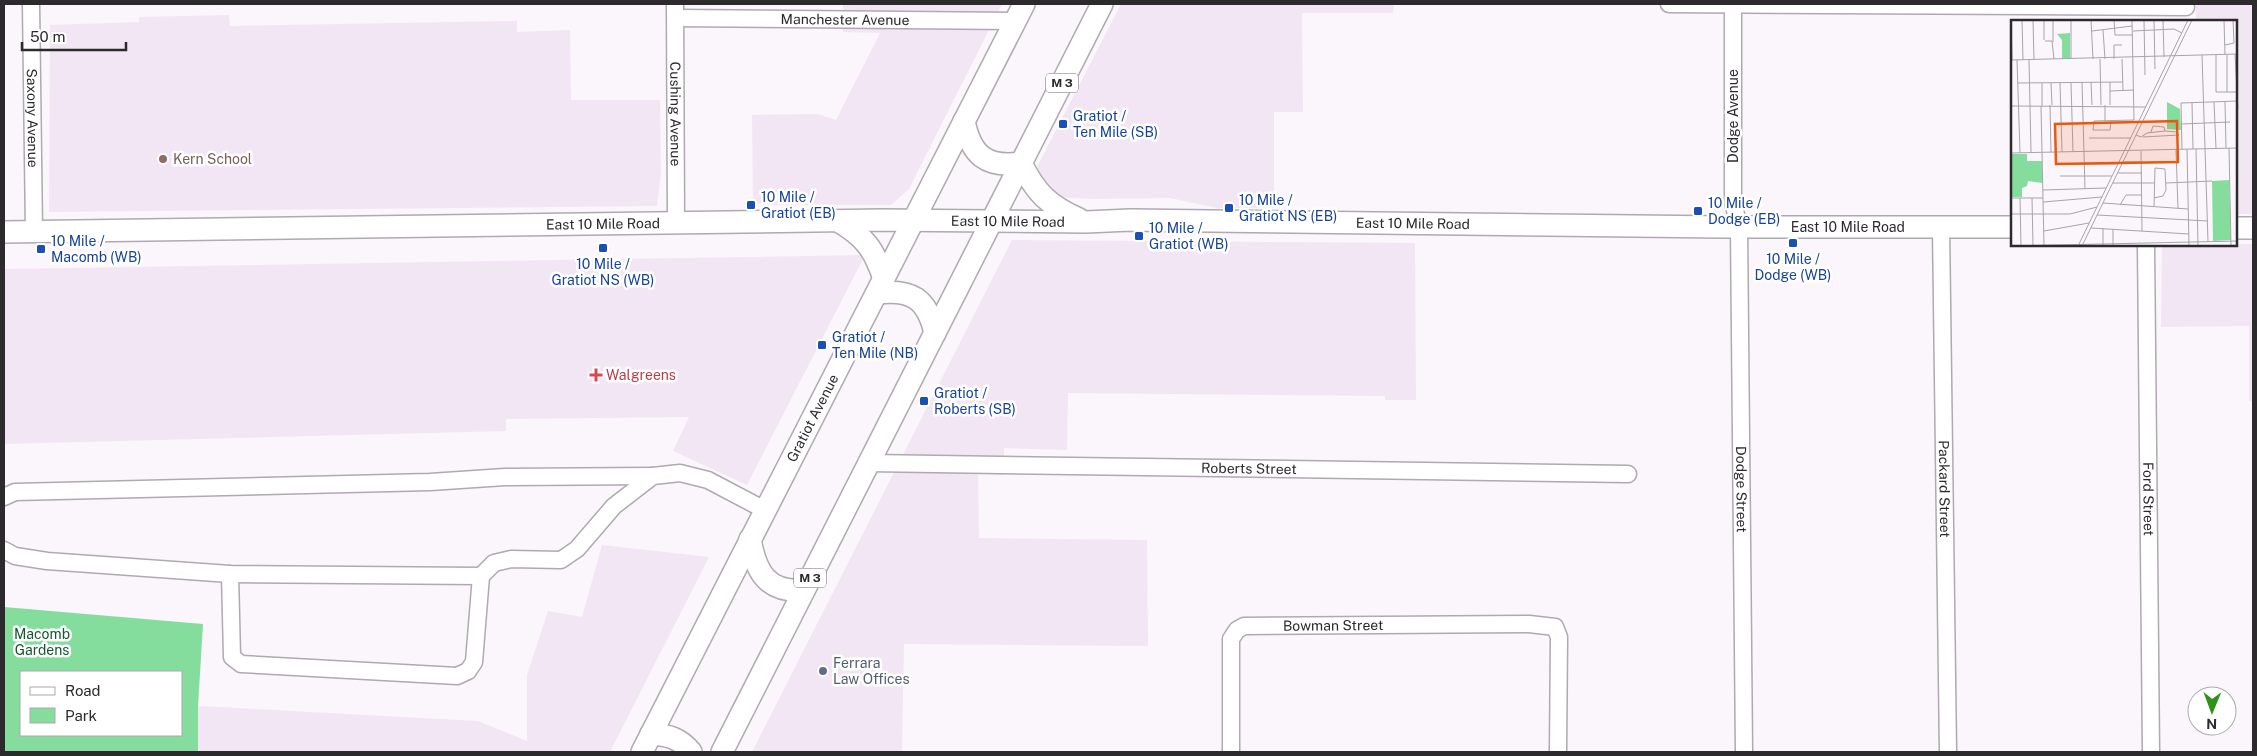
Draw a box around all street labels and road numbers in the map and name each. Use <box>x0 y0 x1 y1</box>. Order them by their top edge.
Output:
street label: Manchester Avenue <box>781 11 910 28</box>
street label: Cushing Avenue <box>667 62 684 167</box>
street label: Saxony Avenue <box>24 68 41 168</box>
street label: Dodge Avenue <box>1725 69 1741 163</box>
road number: M 3 <box>1046 74 1078 92</box>
street label: East 10 Mile Road <box>951 213 1065 230</box>
street label: East 10 Mile Road <box>546 215 660 233</box>
street label: East 10 Mile Road <box>1356 215 1470 232</box>
street label: East 10 Mile Road <box>1791 219 1905 235</box>
street label: Gratiot Avenue <box>783 371 842 465</box>
street label: Packard Street <box>1936 440 1953 538</box>
street label: Dodge Street <box>1733 446 1750 533</box>
street label: Roberts Street <box>1201 460 1297 477</box>
street label: Ford Street <box>2140 462 2157 536</box>
road number: M 3 <box>794 568 826 588</box>
street label: Bowman Street <box>1283 617 1383 634</box>

